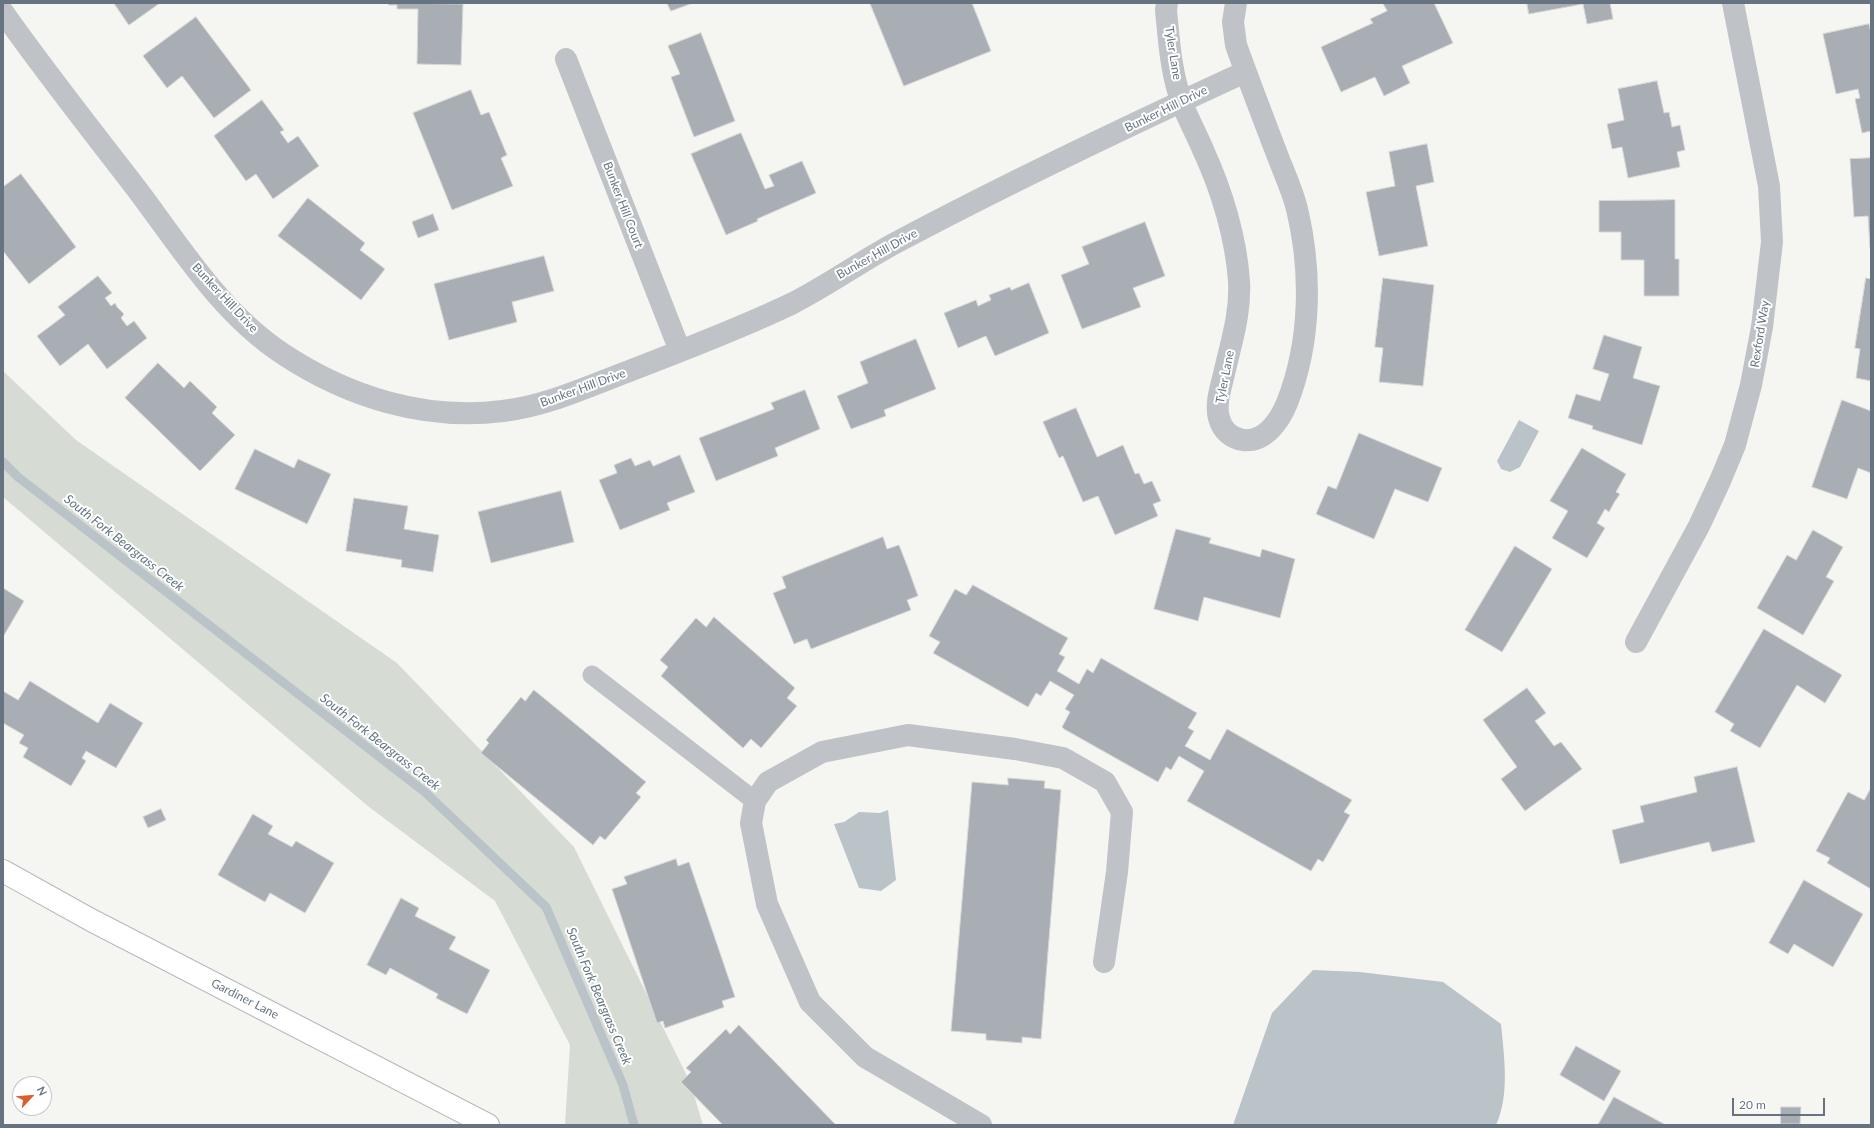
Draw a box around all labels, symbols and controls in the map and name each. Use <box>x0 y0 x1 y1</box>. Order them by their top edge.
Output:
street label: Tyler Lane <box>1162 25 1184 81</box>
street label: Bunker Hill Drive <box>1122 83 1210 135</box>
street label: Bunker Hill Court <box>600 160 646 250</box>
street label: Bunker Hill Drive <box>834 226 920 282</box>
street label: Bunker Hill Drive <box>189 260 261 336</box>
street label: Rexford Way <box>1748 299 1772 369</box>
street label: Tyler Lane <box>1213 349 1237 405</box>
street label: Bunker Hill Drive <box>538 366 628 410</box>
water label: South Fork Beargrass Creek <box>61 491 187 595</box>
water label: South Fork Beargrass Creek <box>317 690 443 794</box>
water label: South Fork Beargrass Creek <box>563 925 635 1067</box>
street label: Gardiner Lane <box>209 976 281 1022</box>
north arrow <box>12 1076 52 1116</box>
text: N <box>35 1084 50 1098</box>
scale bar <box>1734 1090 1827 1116</box>
text: 20 m <box>1739 1097 1766 1112</box>

